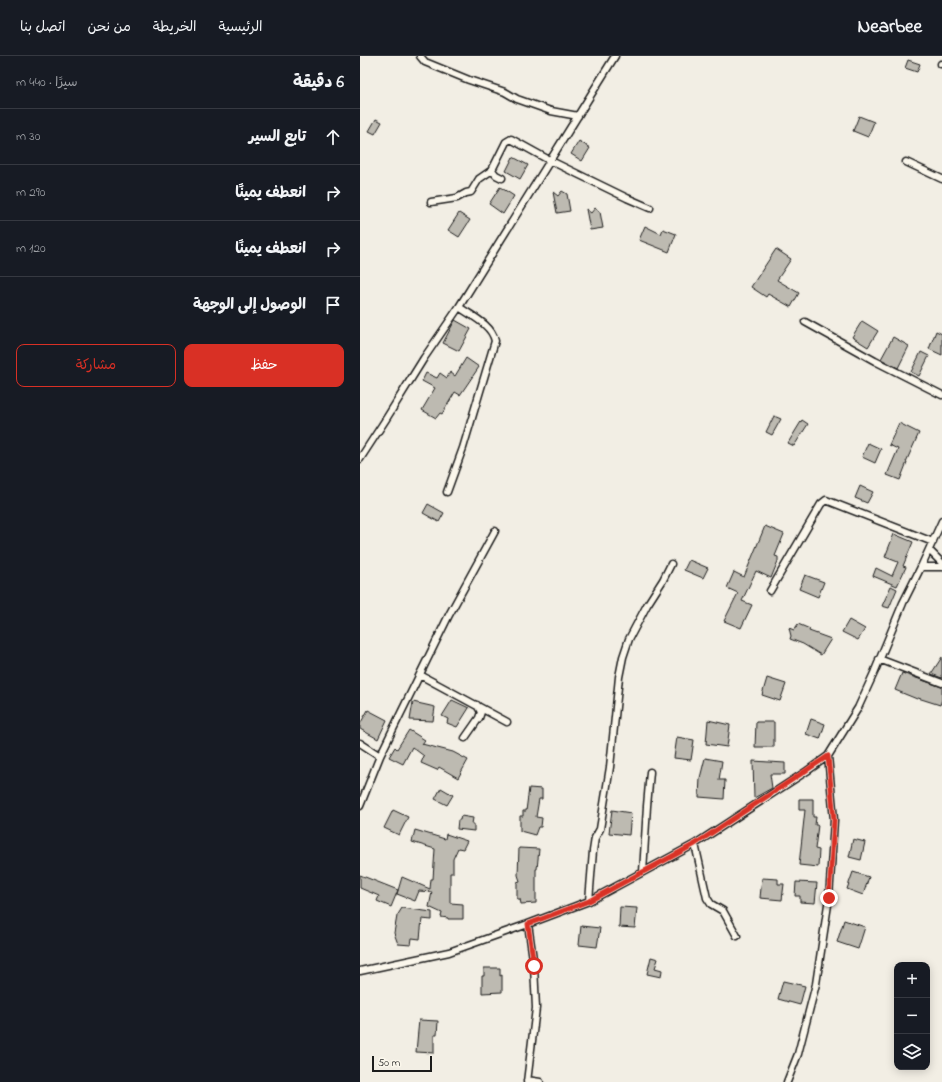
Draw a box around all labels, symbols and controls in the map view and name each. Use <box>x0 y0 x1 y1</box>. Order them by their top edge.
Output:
text: Nearbee <box>857 14 922 41</box>
text: اتصل بنا <box>20 17 65 38</box>
text: من نحن <box>87 17 131 38</box>
text: الخريطة <box>153 17 197 38</box>
text: الرئيسية <box>219 17 263 38</box>
text: 6 دقيقة <box>293 70 344 95</box>
text: سيرًا · 440 m <box>16 73 78 92</box>
text: تابع السير <box>249 126 306 148</box>
icon: ahead <box>322 126 344 148</box>
text: 30 m <box>16 127 40 146</box>
text: انعطف يمينًا <box>235 182 306 204</box>
icon: right <box>322 182 344 204</box>
text: 290 m <box>16 183 45 202</box>
text: انعطف يمينًا <box>235 238 306 260</box>
icon: right <box>322 238 344 260</box>
text: 120 m <box>16 239 46 258</box>
text: الوصول إلى الوجهة <box>193 294 306 316</box>
icon: arrive <box>322 294 344 316</box>
button: مشاركة <box>16 344 176 387</box>
button: حفظ <box>184 344 344 387</box>
route end <box>820 889 838 907</box>
route start <box>525 957 543 975</box>
map controls <box>894 962 930 1070</box>
button: + <box>894 962 930 998</box>
button: − <box>894 998 930 1034</box>
button: layers <box>894 1034 930 1070</box>
scale bar <box>372 1054 432 1073</box>
text: 50 m <box>378 1055 400 1071</box>

